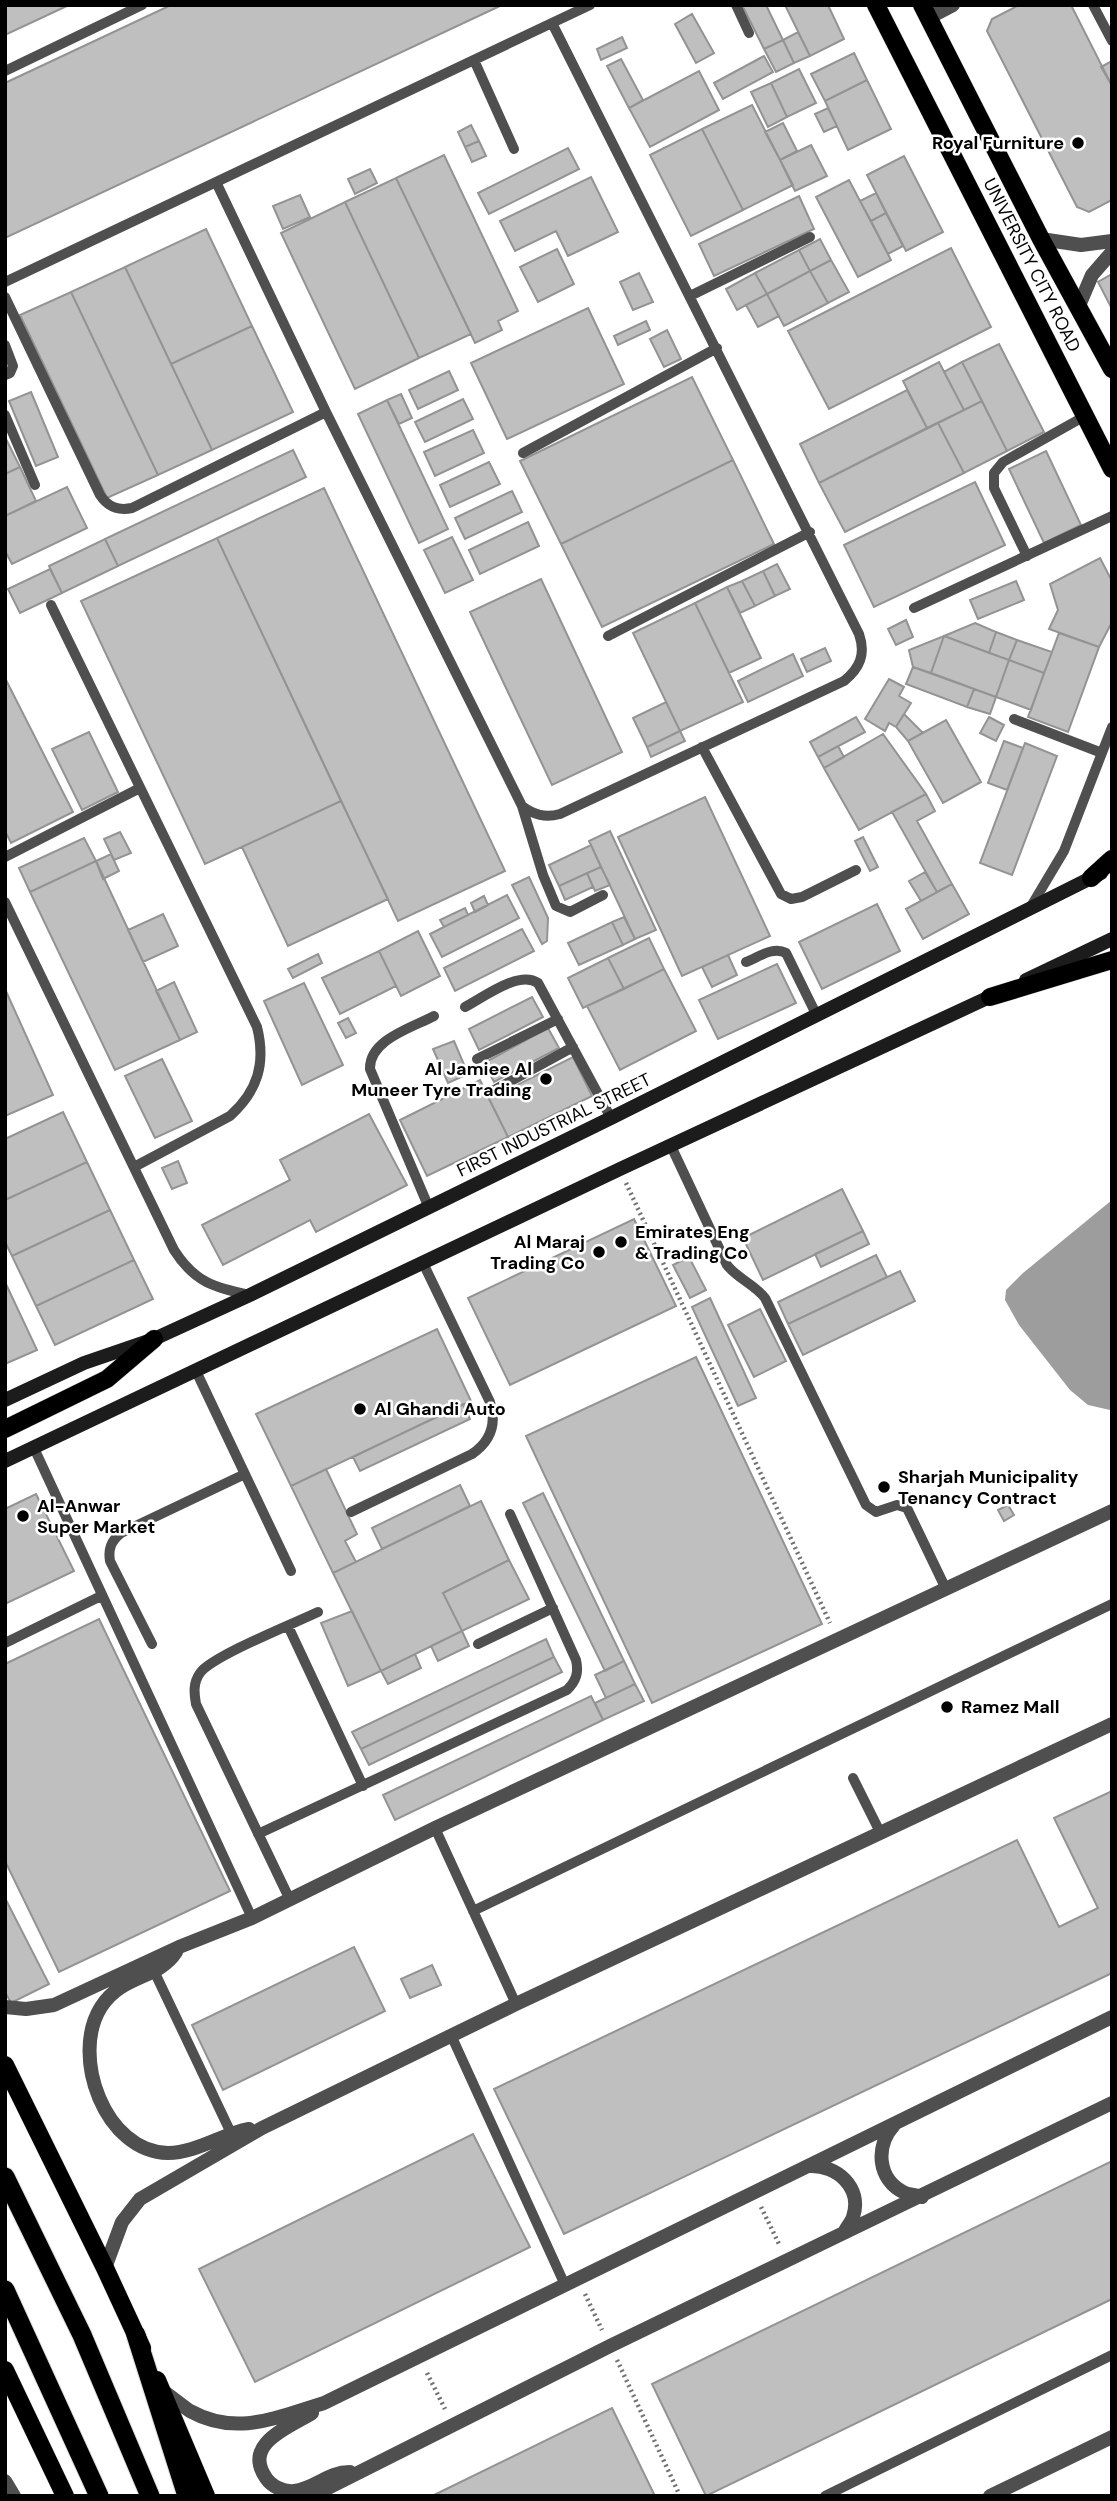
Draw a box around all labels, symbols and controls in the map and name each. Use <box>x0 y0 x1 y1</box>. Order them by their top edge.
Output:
place label: Royal Furniture <box>932 131 1064 155</box>
marker: Royal Furniture <box>1070 135 1086 151</box>
street label: UNIVERSITY CITY ROAD <box>978 174 1086 356</box>
place label: Al Jamiee Al Muneer Tyre Trading <box>351 1057 532 1102</box>
street label: FIRST INDUSTRIAL STREET <box>453 1068 655 1182</box>
marker: Al Jamiee Al Muneer Tyre Trading <box>538 1071 554 1087</box>
place label: Emirates Eng & Trading Co <box>635 1220 750 1265</box>
place label: Al Maraj Trading Co <box>490 1230 585 1275</box>
marker: Emirates Eng & Trading Co <box>613 1234 629 1250</box>
marker: Al Maraj Trading Co <box>591 1244 607 1260</box>
place label: Al Ghandi Auto <box>374 1397 506 1421</box>
marker: Al Ghandi Auto <box>352 1401 368 1417</box>
place label: Sharjah Municipality Tenancy Contract <box>898 1465 1079 1510</box>
marker: Sharjah Municipality Tenancy Contract <box>876 1479 892 1495</box>
place label: Al-Anwar Super Market <box>37 1494 155 1539</box>
marker: Al-Anwar Super Market <box>15 1508 31 1524</box>
place label: Ramez Mall <box>961 1695 1059 1719</box>
marker: Ramez Mall <box>939 1699 955 1715</box>

